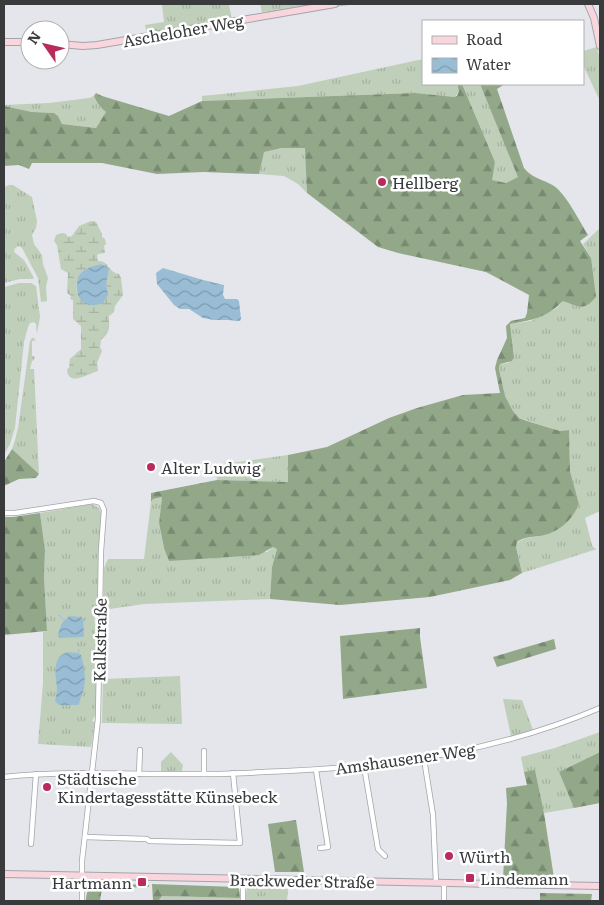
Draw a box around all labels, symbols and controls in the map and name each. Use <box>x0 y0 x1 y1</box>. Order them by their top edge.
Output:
street label: Ascheloher Weg <box>121 8 245 52</box>
north arrow <box>20 20 70 70</box>
legend <box>422 20 584 85</box>
text: N <box>22 27 45 48</box>
text: Road <box>466 27 502 50</box>
text: Water <box>466 52 511 75</box>
place label: Hellberg <box>392 170 458 194</box>
marker: Hellberg <box>376 176 388 188</box>
place label: Alter Ludwig <box>161 455 261 479</box>
marker: Alter Ludwig <box>145 461 157 473</box>
street label: Kalkstraße <box>86 598 112 682</box>
street label: Amshausener Weg <box>333 736 477 780</box>
place label: Städtische Kindertagesstätte Künsebeck <box>57 766 278 808</box>
marker: Städtische Kindertagesstätte Künsebeck <box>41 781 53 793</box>
place label: Würth <box>459 844 511 868</box>
marker: Würth <box>443 850 455 862</box>
place label: Lindemann <box>480 866 569 890</box>
street label: Brackweder Straße <box>229 867 375 893</box>
place label: Hartmann <box>51 870 132 894</box>
marker: Lindemann <box>464 872 476 884</box>
marker: Hartmann <box>136 876 148 888</box>

